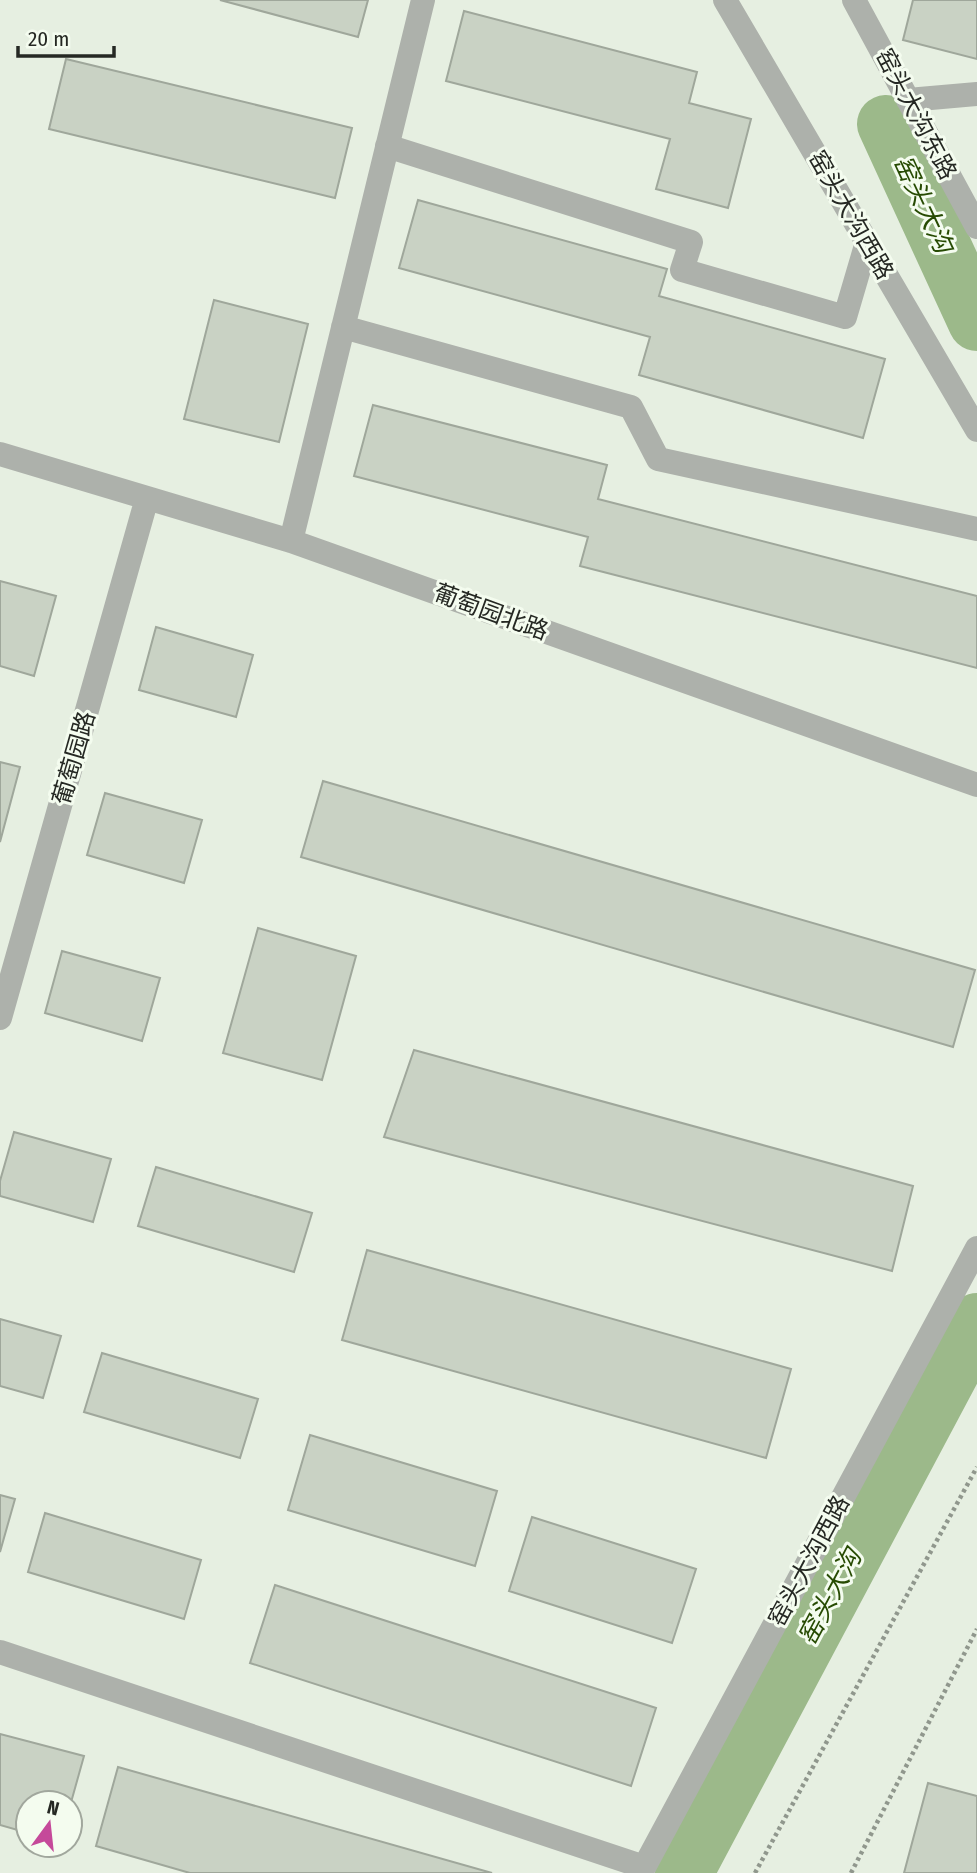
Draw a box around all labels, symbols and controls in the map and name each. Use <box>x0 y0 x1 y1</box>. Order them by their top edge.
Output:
scale bar <box>18 14 114 58</box>
text: 20 m <box>28 26 69 52</box>
street label: 窑头大沟东路 <box>870 44 962 184</box>
street label: 窑头大沟西路 <box>803 146 899 284</box>
water label: 窑头大沟 <box>887 150 960 260</box>
street label: 葡萄园北路 <box>430 578 552 646</box>
street label: 葡萄园路 <box>47 708 101 808</box>
street label: 窑头大沟西路 <box>762 1491 856 1631</box>
water label: 窑头大沟 <box>792 1544 868 1650</box>
north arrow <box>14 1789 84 1859</box>
text: N <box>45 1795 62 1821</box>

